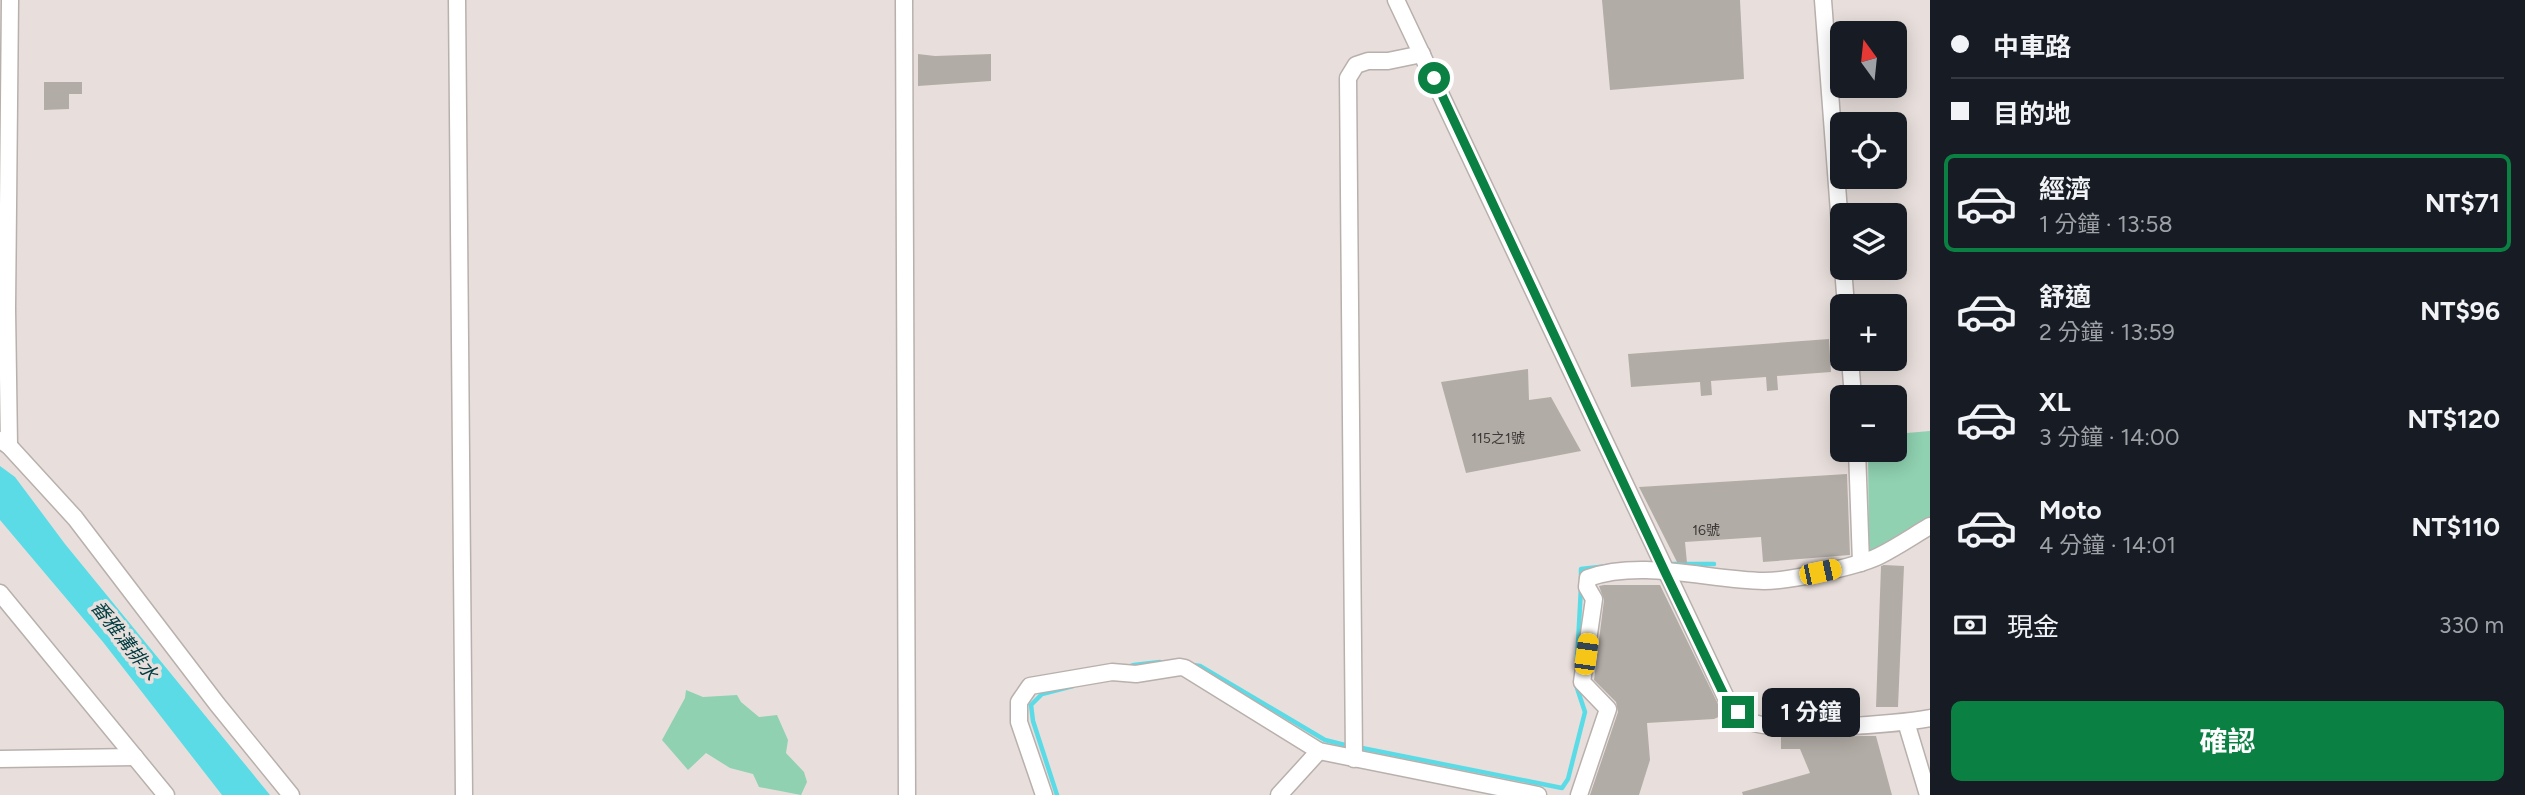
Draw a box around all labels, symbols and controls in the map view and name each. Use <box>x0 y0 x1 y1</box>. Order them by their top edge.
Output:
north arrow <box>1830 21 1908 98</box>
map controls <box>1830 21 1907 462</box>
text: 中車路 <box>1993 31 2071 63</box>
route start <box>1418 62 1450 94</box>
text: 目的地 <box>1993 98 2071 130</box>
button: locate <box>1830 112 1907 189</box>
icon: car <box>1955 172 2018 235</box>
text: 經濟 <box>2039 173 2091 205</box>
text: NT$71 <box>2425 187 2500 219</box>
button: layers <box>1830 203 1907 280</box>
text: 1 分鐘 · 13:58 <box>2039 210 2173 238</box>
icon: car <box>1955 280 2018 343</box>
text: 舒適 <box>2039 281 2091 313</box>
button: + <box>1830 294 1907 371</box>
text: NT$96 <box>2420 295 2500 327</box>
text: 2 分鐘 · 13:59 <box>2039 318 2175 346</box>
button: − <box>1830 385 1907 462</box>
text: XL <box>2039 386 2071 418</box>
icon: car <box>1955 388 2018 451</box>
text: NT$120 <box>2407 403 2500 435</box>
text: 3 分鐘 · 14:00 <box>2039 423 2179 451</box>
house number: 115之1號 <box>1471 430 1525 447</box>
text: Moto <box>2039 494 2102 526</box>
icon: car <box>1955 496 2018 559</box>
text: NT$110 <box>2412 511 2500 543</box>
house number: 16號 <box>1692 522 1720 539</box>
text: 4 分鐘 · 14:01 <box>2039 531 2176 559</box>
car <box>1798 557 1843 587</box>
water label: 番雅溝排水 <box>86 596 164 686</box>
icon: cash <box>1951 606 1989 644</box>
text: 現金 <box>2007 611 2059 643</box>
text: 330 m <box>2439 611 2504 639</box>
car <box>1573 632 1600 676</box>
callout: 1 分鐘 <box>1762 688 1860 736</box>
route end <box>1722 696 1754 728</box>
text: 1 分鐘 <box>1780 698 1842 726</box>
button: 確認 <box>1951 701 2504 781</box>

